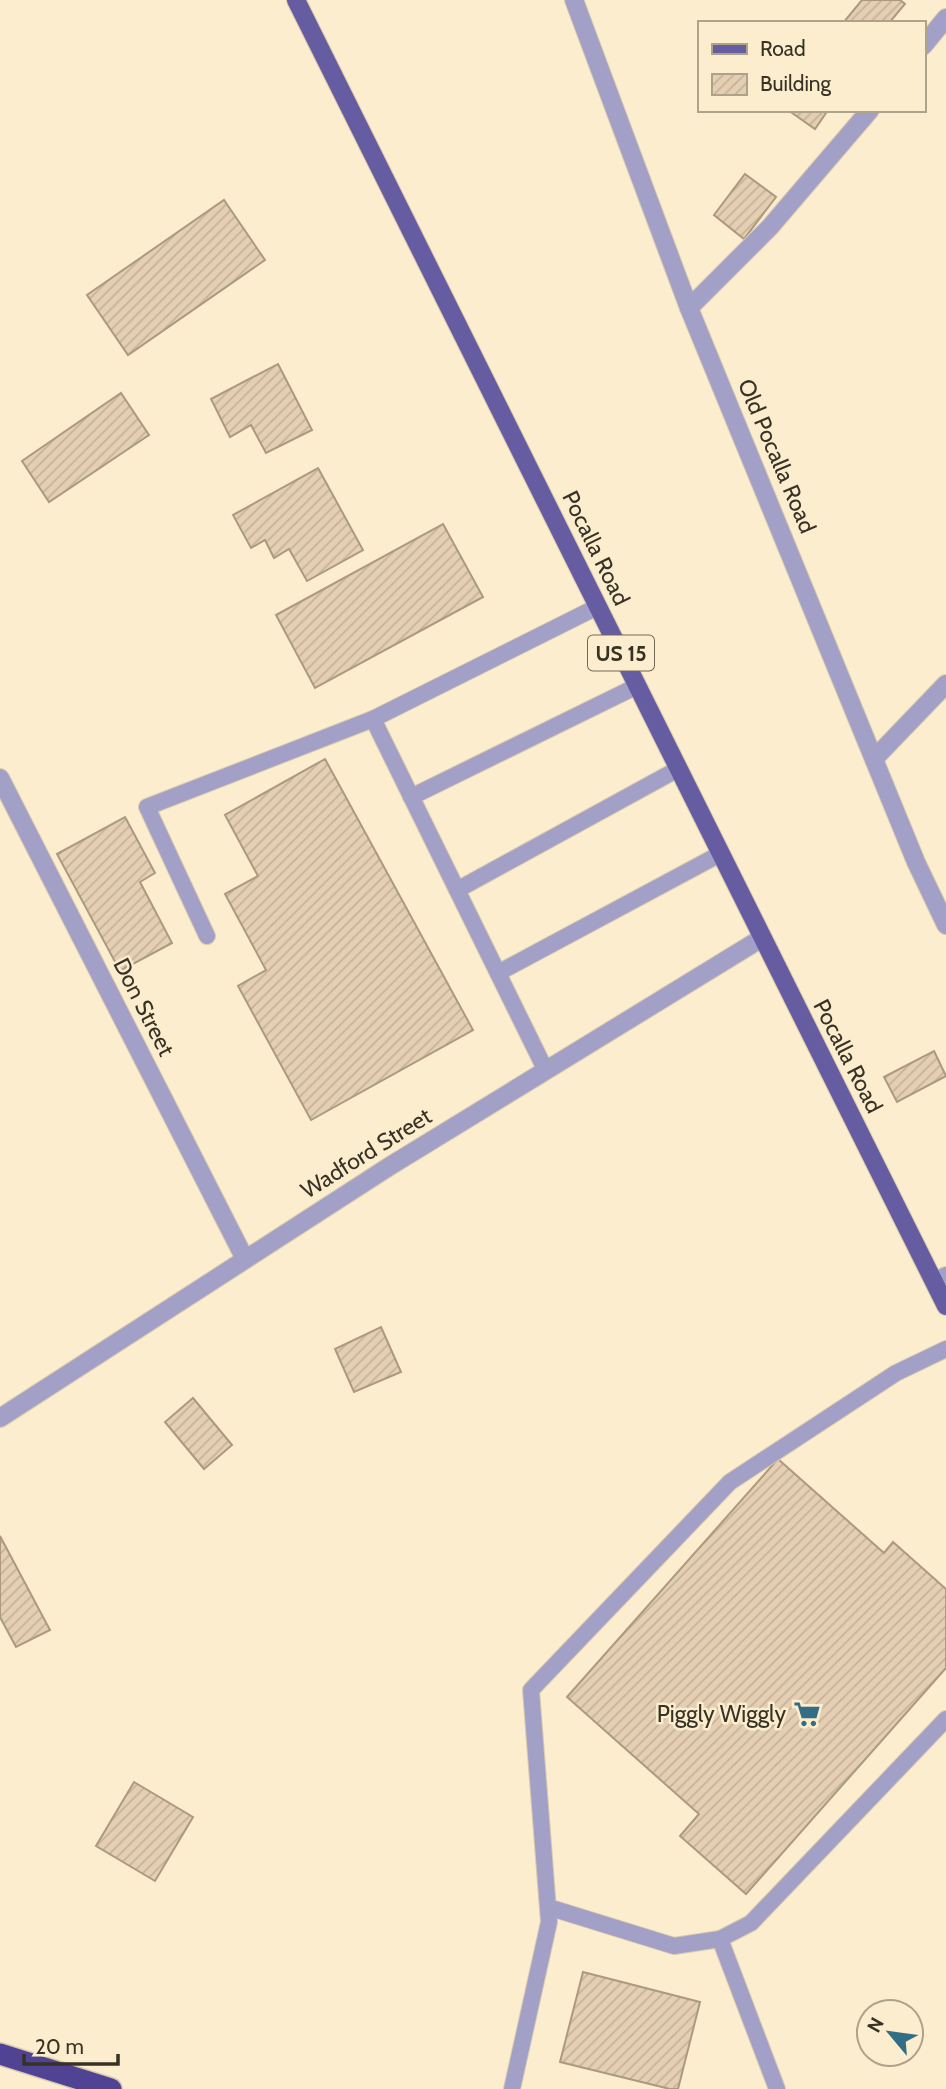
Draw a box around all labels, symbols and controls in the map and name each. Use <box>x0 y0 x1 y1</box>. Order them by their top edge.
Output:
legend <box>698 21 925 112</box>
text: Road <box>760 36 806 61</box>
text: Building <box>760 71 832 96</box>
street label: Old Pocalla Road <box>732 375 822 537</box>
street label: Pocalla Road <box>556 486 636 610</box>
road number: US 15 <box>588 636 654 670</box>
street label: Don Street <box>107 953 181 1061</box>
street label: Pocalla Road <box>807 994 889 1118</box>
street label: Wadford Street <box>296 1102 437 1204</box>
supermarket icon: Piggly Wiggly <box>792 1699 822 1729</box>
place label: Piggly Wiggly <box>657 1700 786 1728</box>
north arrow <box>855 1998 925 2068</box>
text: N <box>862 2014 889 2036</box>
scale bar <box>24 2022 119 2066</box>
text: 20 m <box>35 2034 84 2059</box>

